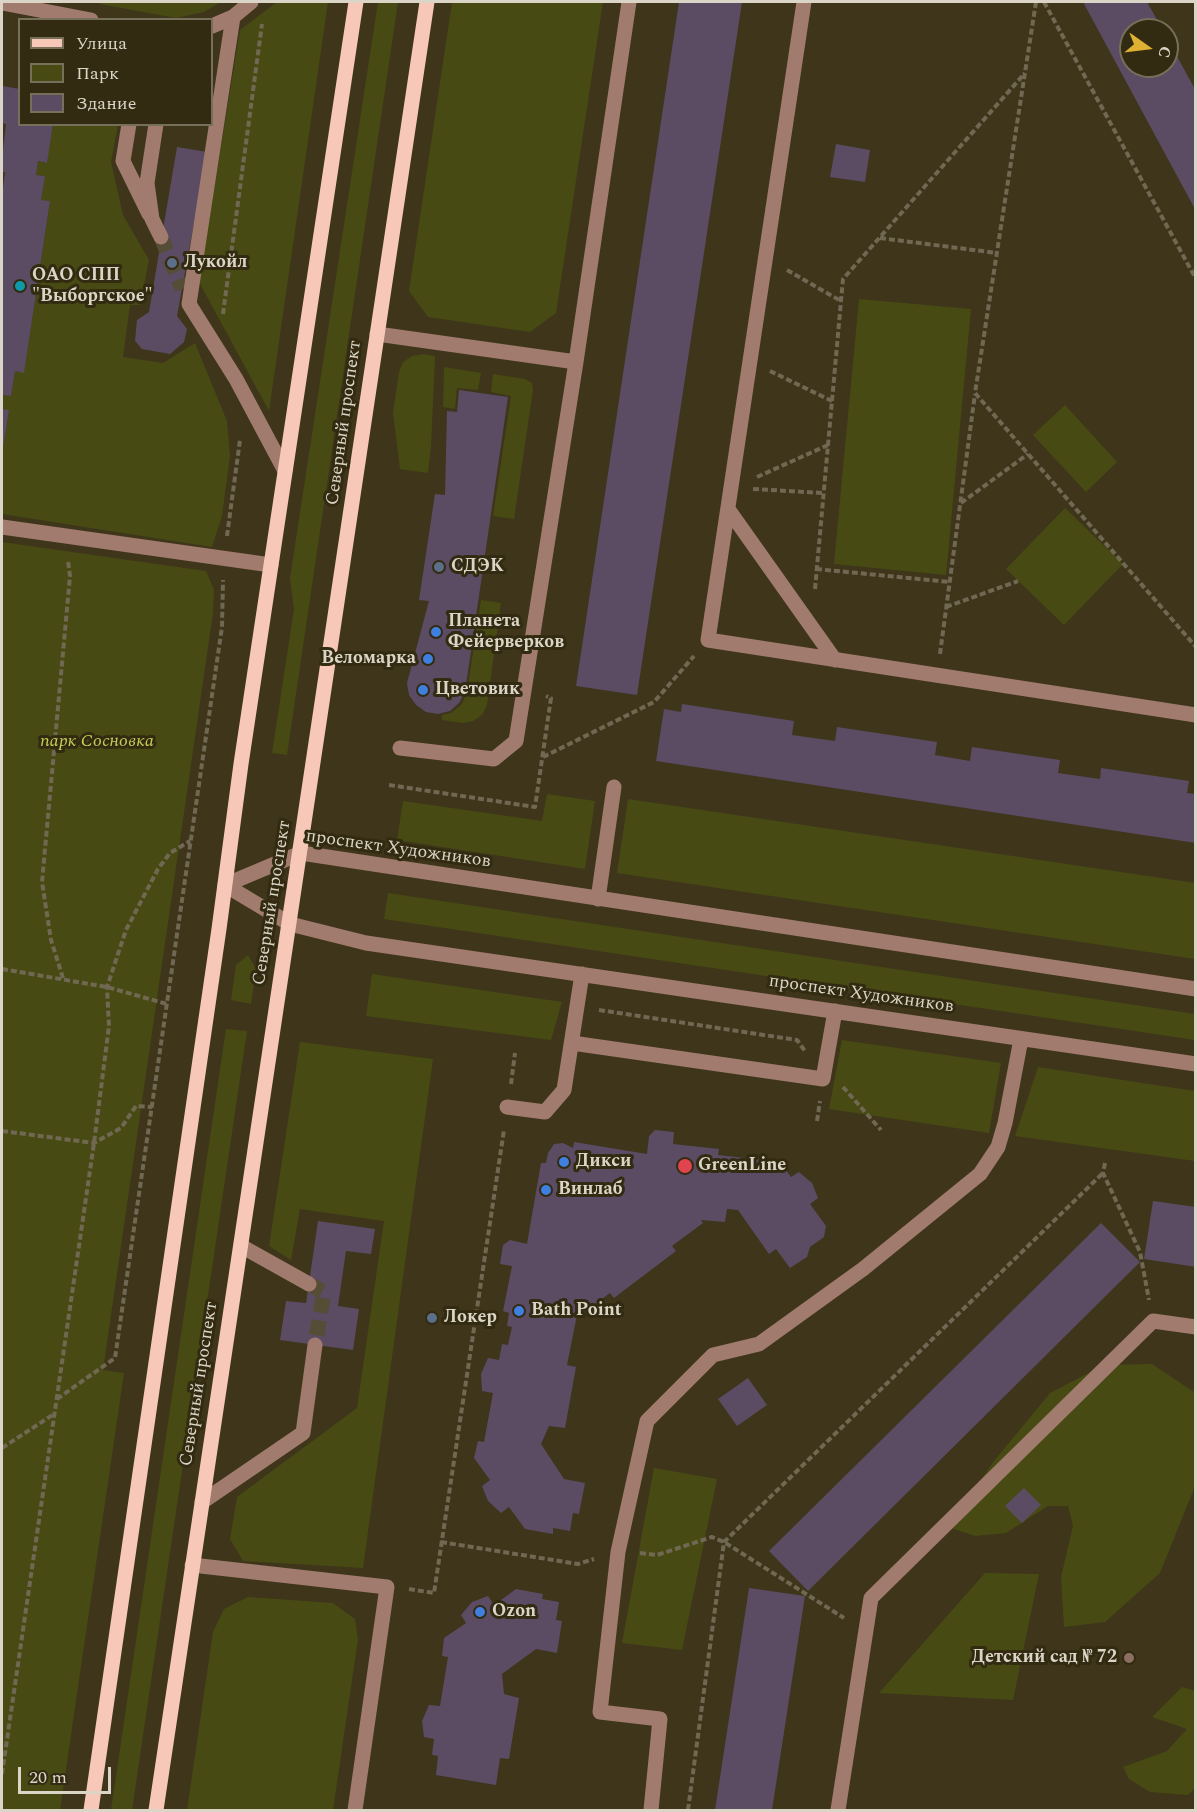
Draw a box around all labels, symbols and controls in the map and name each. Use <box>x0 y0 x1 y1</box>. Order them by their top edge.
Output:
legend <box>18 18 213 126</box>
north arrow <box>1119 18 1179 78</box>
text: Улица <box>76 30 127 57</box>
text: С <box>1152 43 1178 60</box>
text: Парк <box>76 60 119 87</box>
text: Здание <box>76 90 136 117</box>
place label: Лукойл <box>184 252 247 274</box>
marker: Лукойл <box>165 256 179 270</box>
place label: ОАО СПП "Выборгское" <box>32 265 153 308</box>
marker: ОАО СПП "Выборгское" <box>13 279 27 293</box>
street label: Северный проспект <box>323 339 367 507</box>
place label: СДЭК <box>451 556 504 578</box>
marker: СДЭК <box>432 560 446 574</box>
place label: Планета Фейерверков <box>448 611 564 654</box>
marker: Планета Фейерверков <box>429 625 443 639</box>
place label: Веломарка <box>321 648 416 670</box>
marker: Веломарка <box>421 652 435 666</box>
place label: Цветовик <box>435 679 520 701</box>
marker: Цветовик <box>416 683 430 697</box>
park label: парк Сосновка <box>40 731 154 753</box>
street label: Северный проспект <box>249 819 297 987</box>
street label: проспект Художников <box>304 826 492 874</box>
street label: проспект Художников <box>767 971 955 1019</box>
place label: Дикси <box>576 1151 631 1173</box>
marker: Дикси <box>557 1155 571 1169</box>
place label: GreenLine <box>698 1155 786 1177</box>
marker: GreenLine <box>676 1157 694 1175</box>
place label: Винлаб <box>558 1179 623 1201</box>
marker: Винлаб <box>539 1183 553 1197</box>
street label: Северный проспект <box>176 1300 224 1468</box>
place label: Bath Point <box>531 1300 622 1322</box>
marker: Bath Point <box>512 1304 526 1318</box>
place label: Локер <box>444 1307 497 1329</box>
marker: Локер <box>425 1311 439 1325</box>
place label: Ozon <box>492 1601 536 1623</box>
marker: Ozon <box>473 1605 487 1619</box>
place label: Детский сад № 72 <box>972 1647 1117 1669</box>
marker: Детский сад № 72 <box>1122 1651 1136 1665</box>
scale bar <box>21 1755 114 1793</box>
text: 20 m <box>29 1764 67 1791</box>

